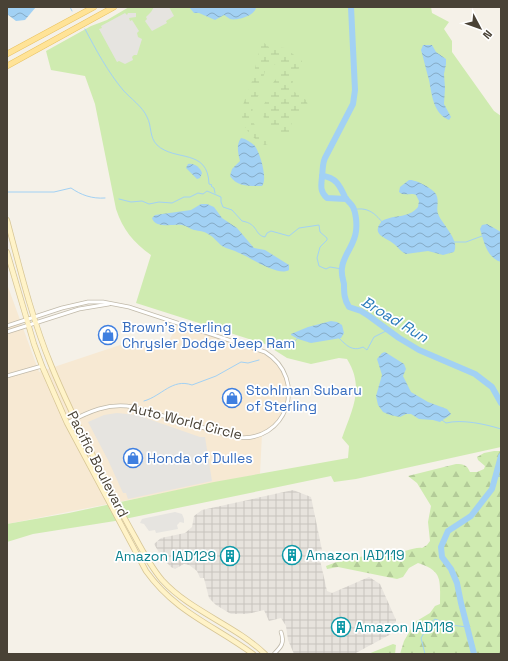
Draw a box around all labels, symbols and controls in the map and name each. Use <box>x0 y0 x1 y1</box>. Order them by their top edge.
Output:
north arrow <box>460 8 500 48</box>
text: N <box>480 27 495 42</box>
water label: Broad Run <box>358 292 432 347</box>
place label: Brown's Sterling Chrysler Dodge Jeep Ram <box>122 318 295 352</box>
shop icon: Brown's Sterling Chrysler Dodge Jeep Ram <box>97 324 119 346</box>
place label: Stohlman Subaru of Sterling <box>246 381 362 415</box>
shop icon: Stohlman Subaru of Sterling <box>221 387 243 409</box>
street label: Auto World Circle <box>128 398 244 444</box>
street label: Pacific Boulevard <box>64 408 132 520</box>
shop icon: Honda of Dulles <box>122 447 144 469</box>
place label: Honda of Dulles <box>147 449 253 467</box>
building icon: Amazon IAD119 <box>281 544 303 566</box>
building icon: Amazon IAD129 <box>219 545 241 567</box>
place label: Amazon IAD119 <box>306 546 405 564</box>
place label: Amazon IAD129 <box>115 547 216 565</box>
building icon: Amazon IAD118 <box>330 616 352 638</box>
place label: Amazon IAD118 <box>355 618 454 636</box>

